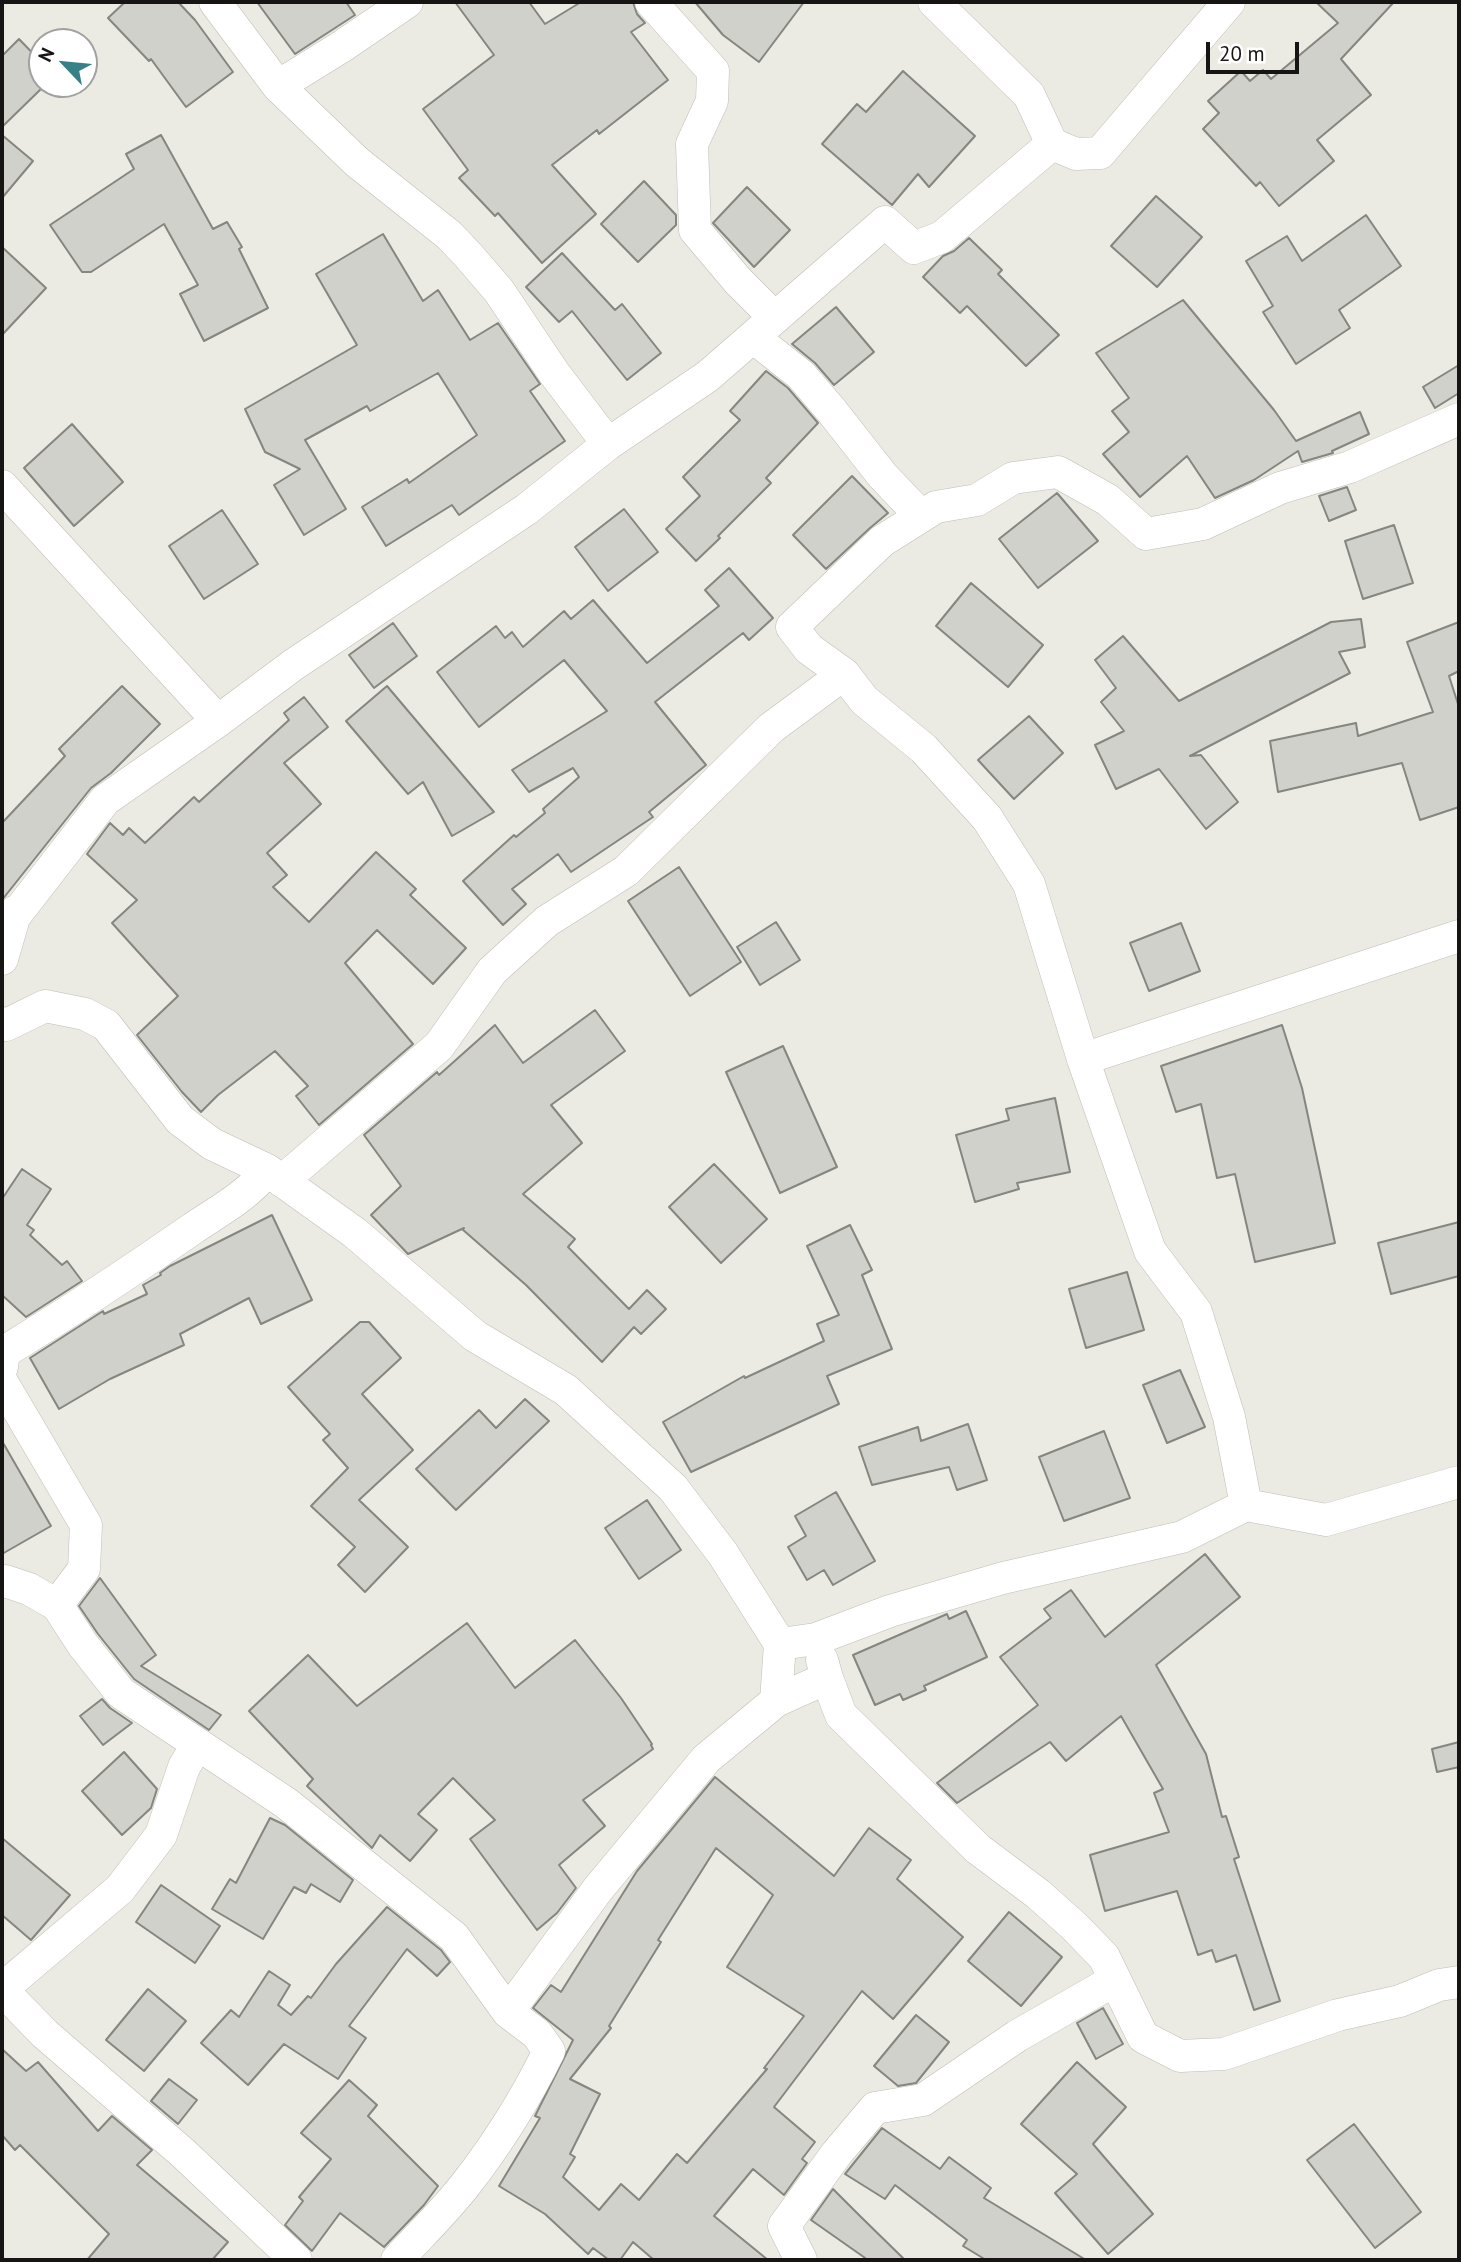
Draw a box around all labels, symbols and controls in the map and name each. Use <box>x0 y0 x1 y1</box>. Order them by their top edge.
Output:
north arrow <box>28 28 98 98</box>
scale bar <box>1209 28 1302 72</box>
text: 20 m <box>1219 40 1265 67</box>
text: N <box>32 44 59 66</box>

